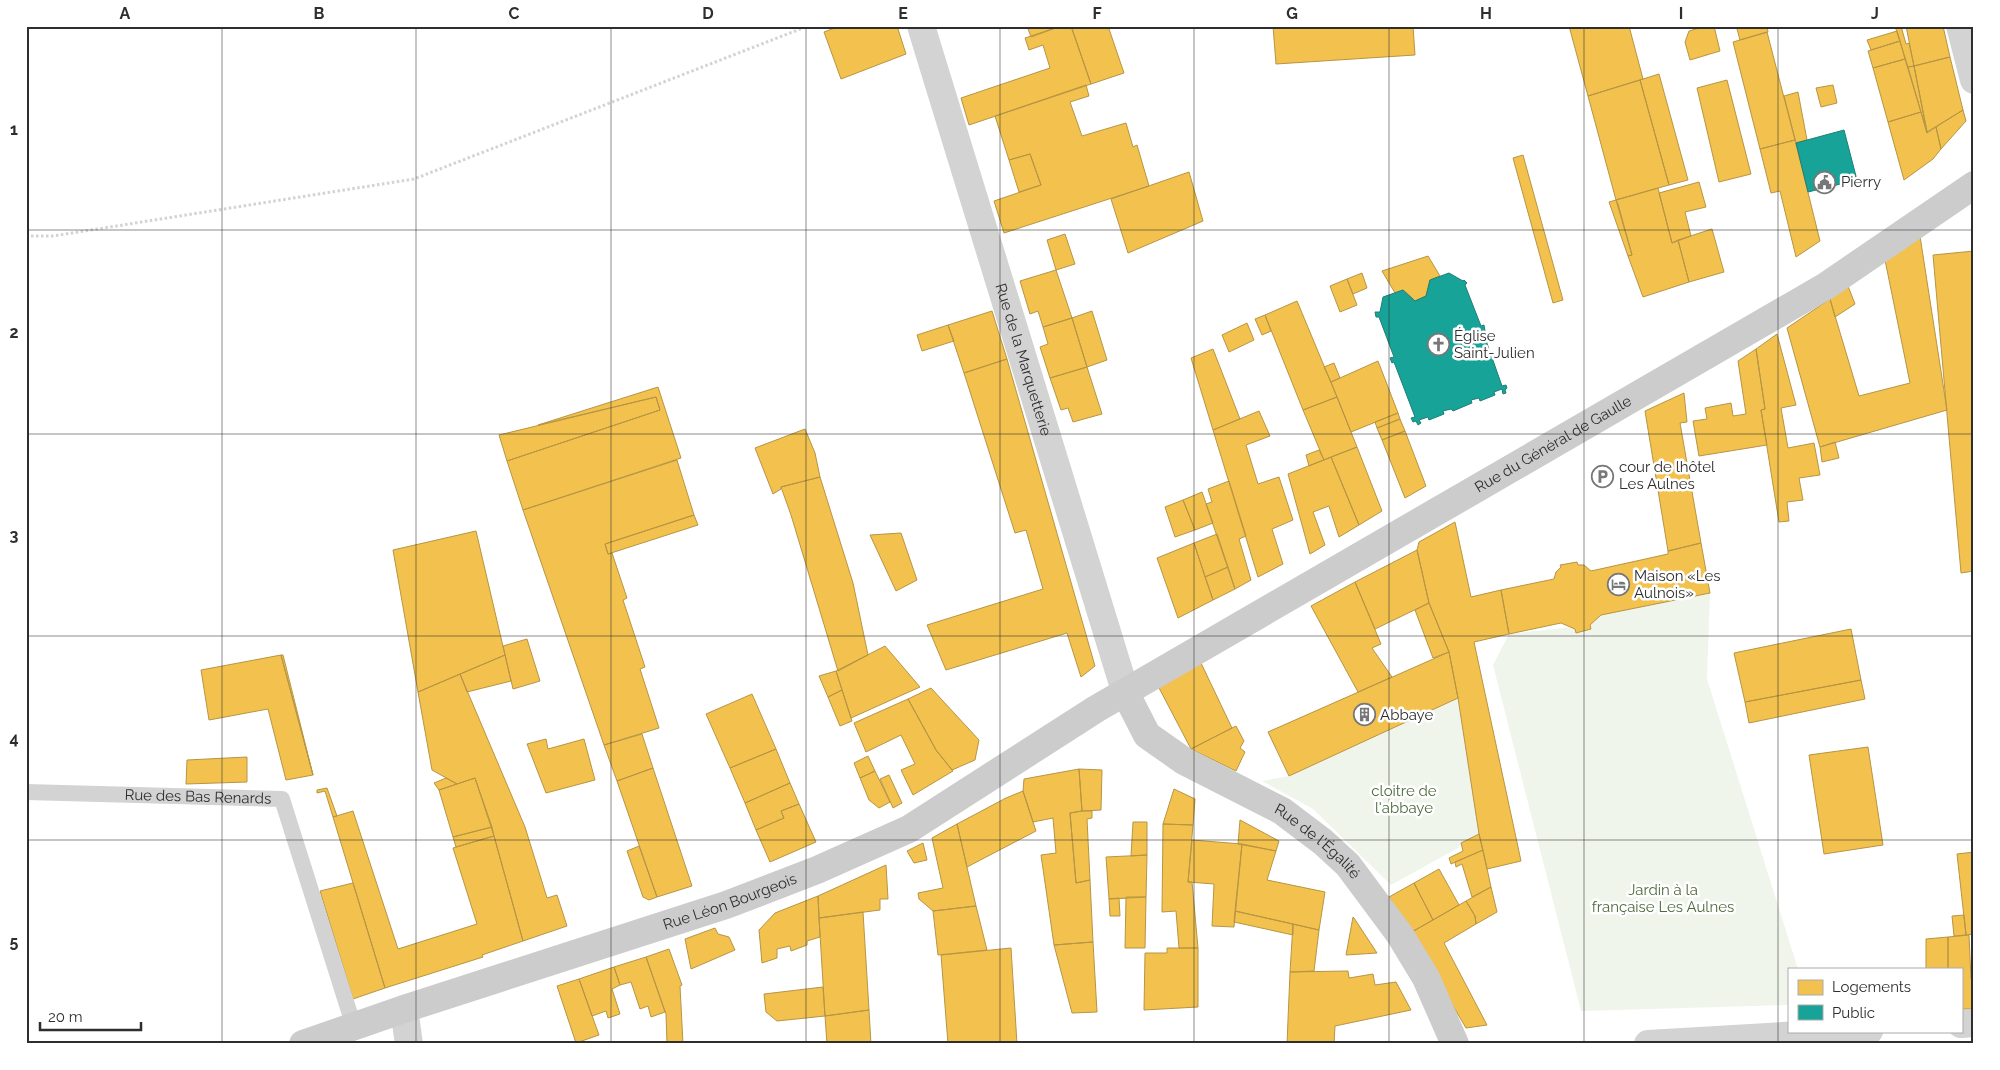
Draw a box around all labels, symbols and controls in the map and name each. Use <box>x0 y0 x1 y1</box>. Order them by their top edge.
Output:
text: A <box>120 4 131 23</box>
text: B <box>314 4 325 23</box>
text: C <box>509 4 520 23</box>
text: D <box>702 4 714 23</box>
text: E <box>898 4 908 23</box>
text: F <box>1092 4 1102 23</box>
text: G <box>1286 4 1298 23</box>
text: H <box>1480 4 1492 23</box>
text: I <box>1679 4 1683 23</box>
text: J <box>1871 4 1879 23</box>
text: 1 <box>10 120 18 139</box>
public building icon: Pierry <box>1813 170 1837 194</box>
place label: Pierry <box>1841 173 1881 191</box>
street label: Rue de la Marquetterie <box>992 281 1055 438</box>
text: 2 <box>9 323 19 342</box>
place label: Église Saint-Julien <box>1454 327 1535 362</box>
church icon: Église Saint-Julien <box>1426 333 1450 357</box>
street label: Rue du Général de Gaulle <box>1472 392 1635 497</box>
place label: cour de lhôtel Les Aulnes <box>1619 458 1716 493</box>
parking icon: cour de lhôtel Les Aulnes <box>1591 464 1615 488</box>
text: 3 <box>10 526 19 545</box>
place label: Maison «Les Aulnois» <box>1634 567 1721 602</box>
hotel icon: Maison «Les Aulnois» <box>1606 573 1630 597</box>
building icon: Abbaye <box>1352 703 1376 727</box>
place label: Abbaye <box>1380 706 1433 724</box>
text: 4 <box>9 729 19 748</box>
park label: cloitre de l'abbaye <box>1371 782 1437 817</box>
street label: Rue des Bas Renards <box>124 786 272 808</box>
street label: Rue de l'Égalité <box>1272 800 1364 883</box>
street label: Rue Léon Bourgeois <box>661 870 799 934</box>
park label: Jardin à la française Les Aulnes <box>1592 881 1734 916</box>
text: 5 <box>10 932 19 951</box>
legend <box>1788 968 1962 1032</box>
text: Logements <box>1832 978 1911 996</box>
scale bar <box>40 1000 141 1032</box>
text: Public <box>1832 1004 1875 1022</box>
text: 20 m <box>48 1008 83 1026</box>

